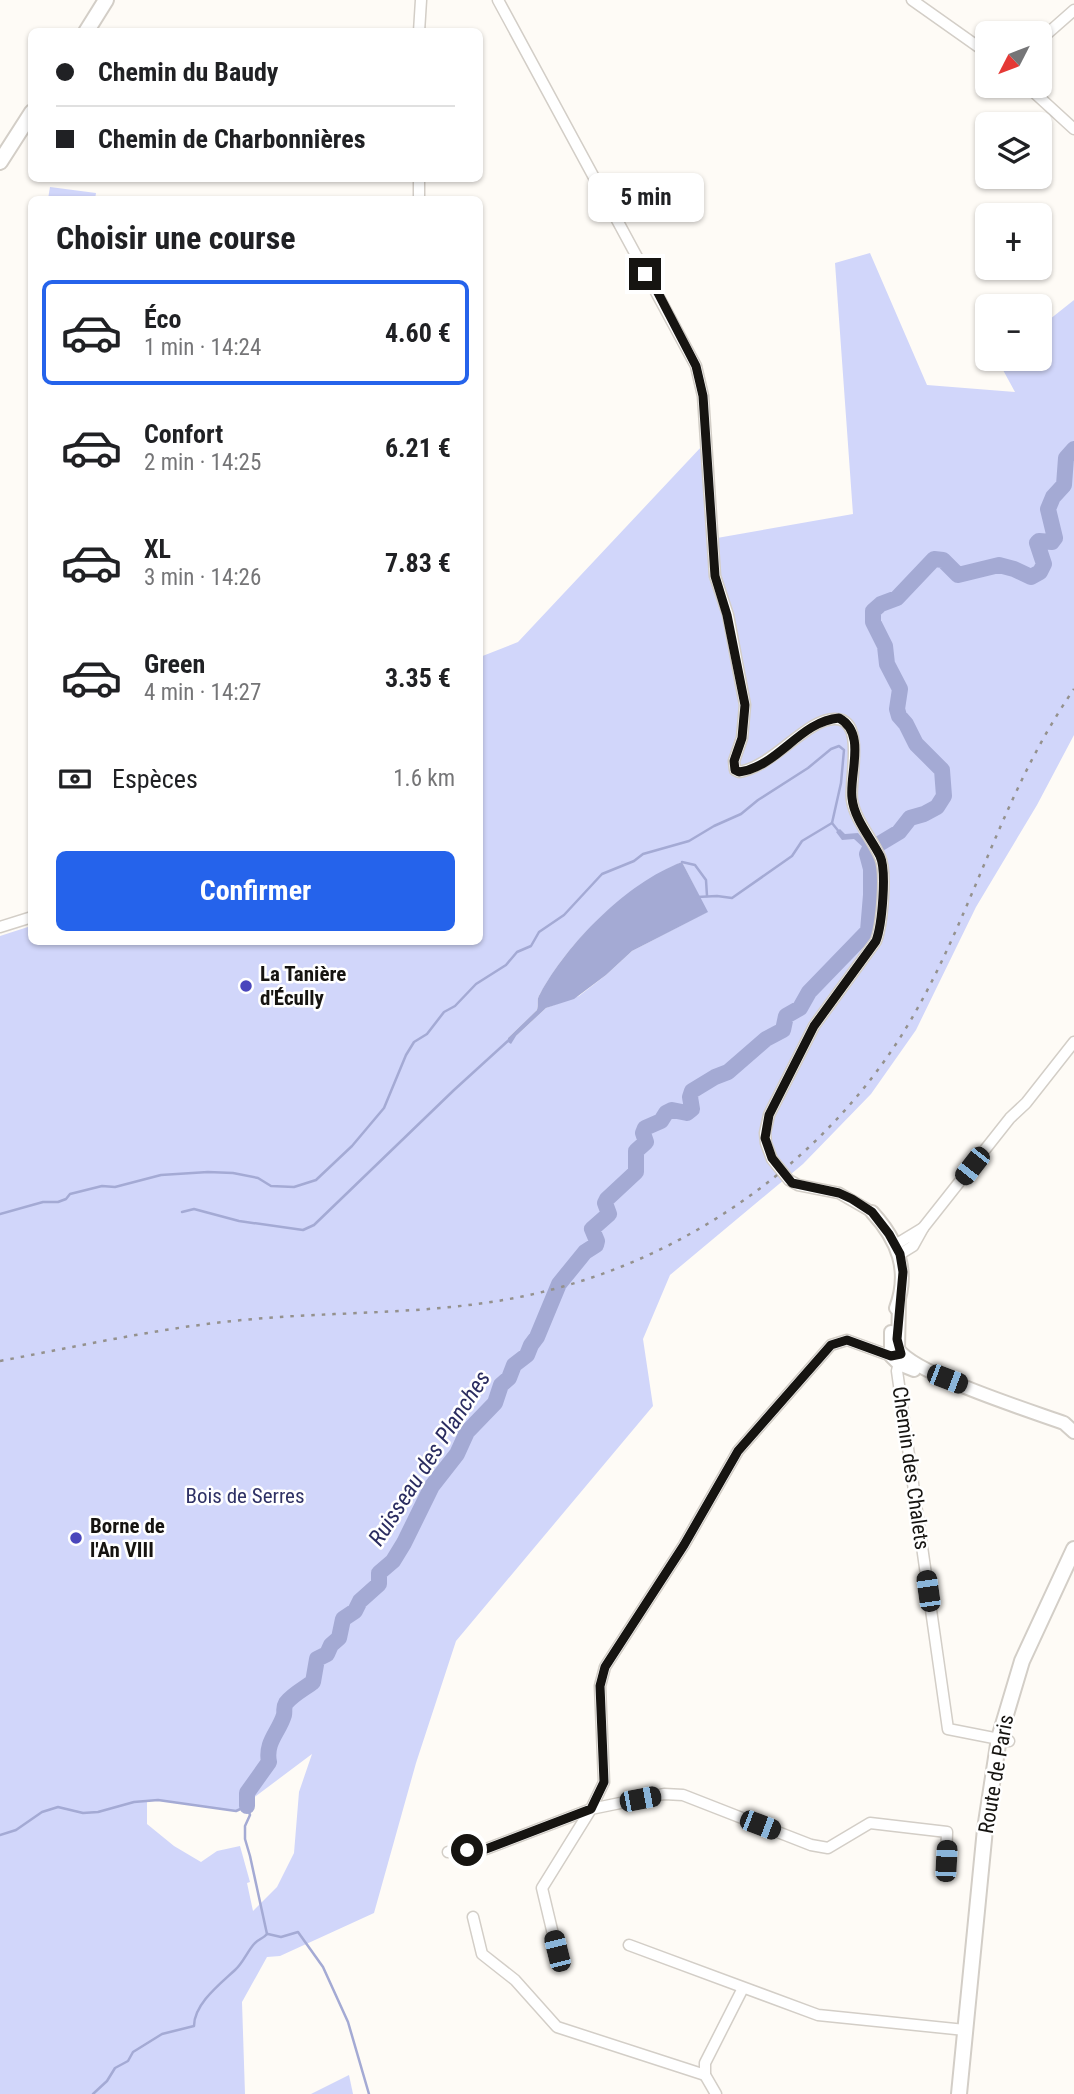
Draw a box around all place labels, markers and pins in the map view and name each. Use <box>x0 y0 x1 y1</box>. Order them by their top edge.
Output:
place label: La Tanière d'Écully <box>260 962 346 1010</box>
marker: La Tanière d'Écully <box>238 978 254 994</box>
place label: Borne de l'An VIII <box>90 1514 165 1562</box>
marker: Borne de l'An VIII <box>68 1530 84 1546</box>

